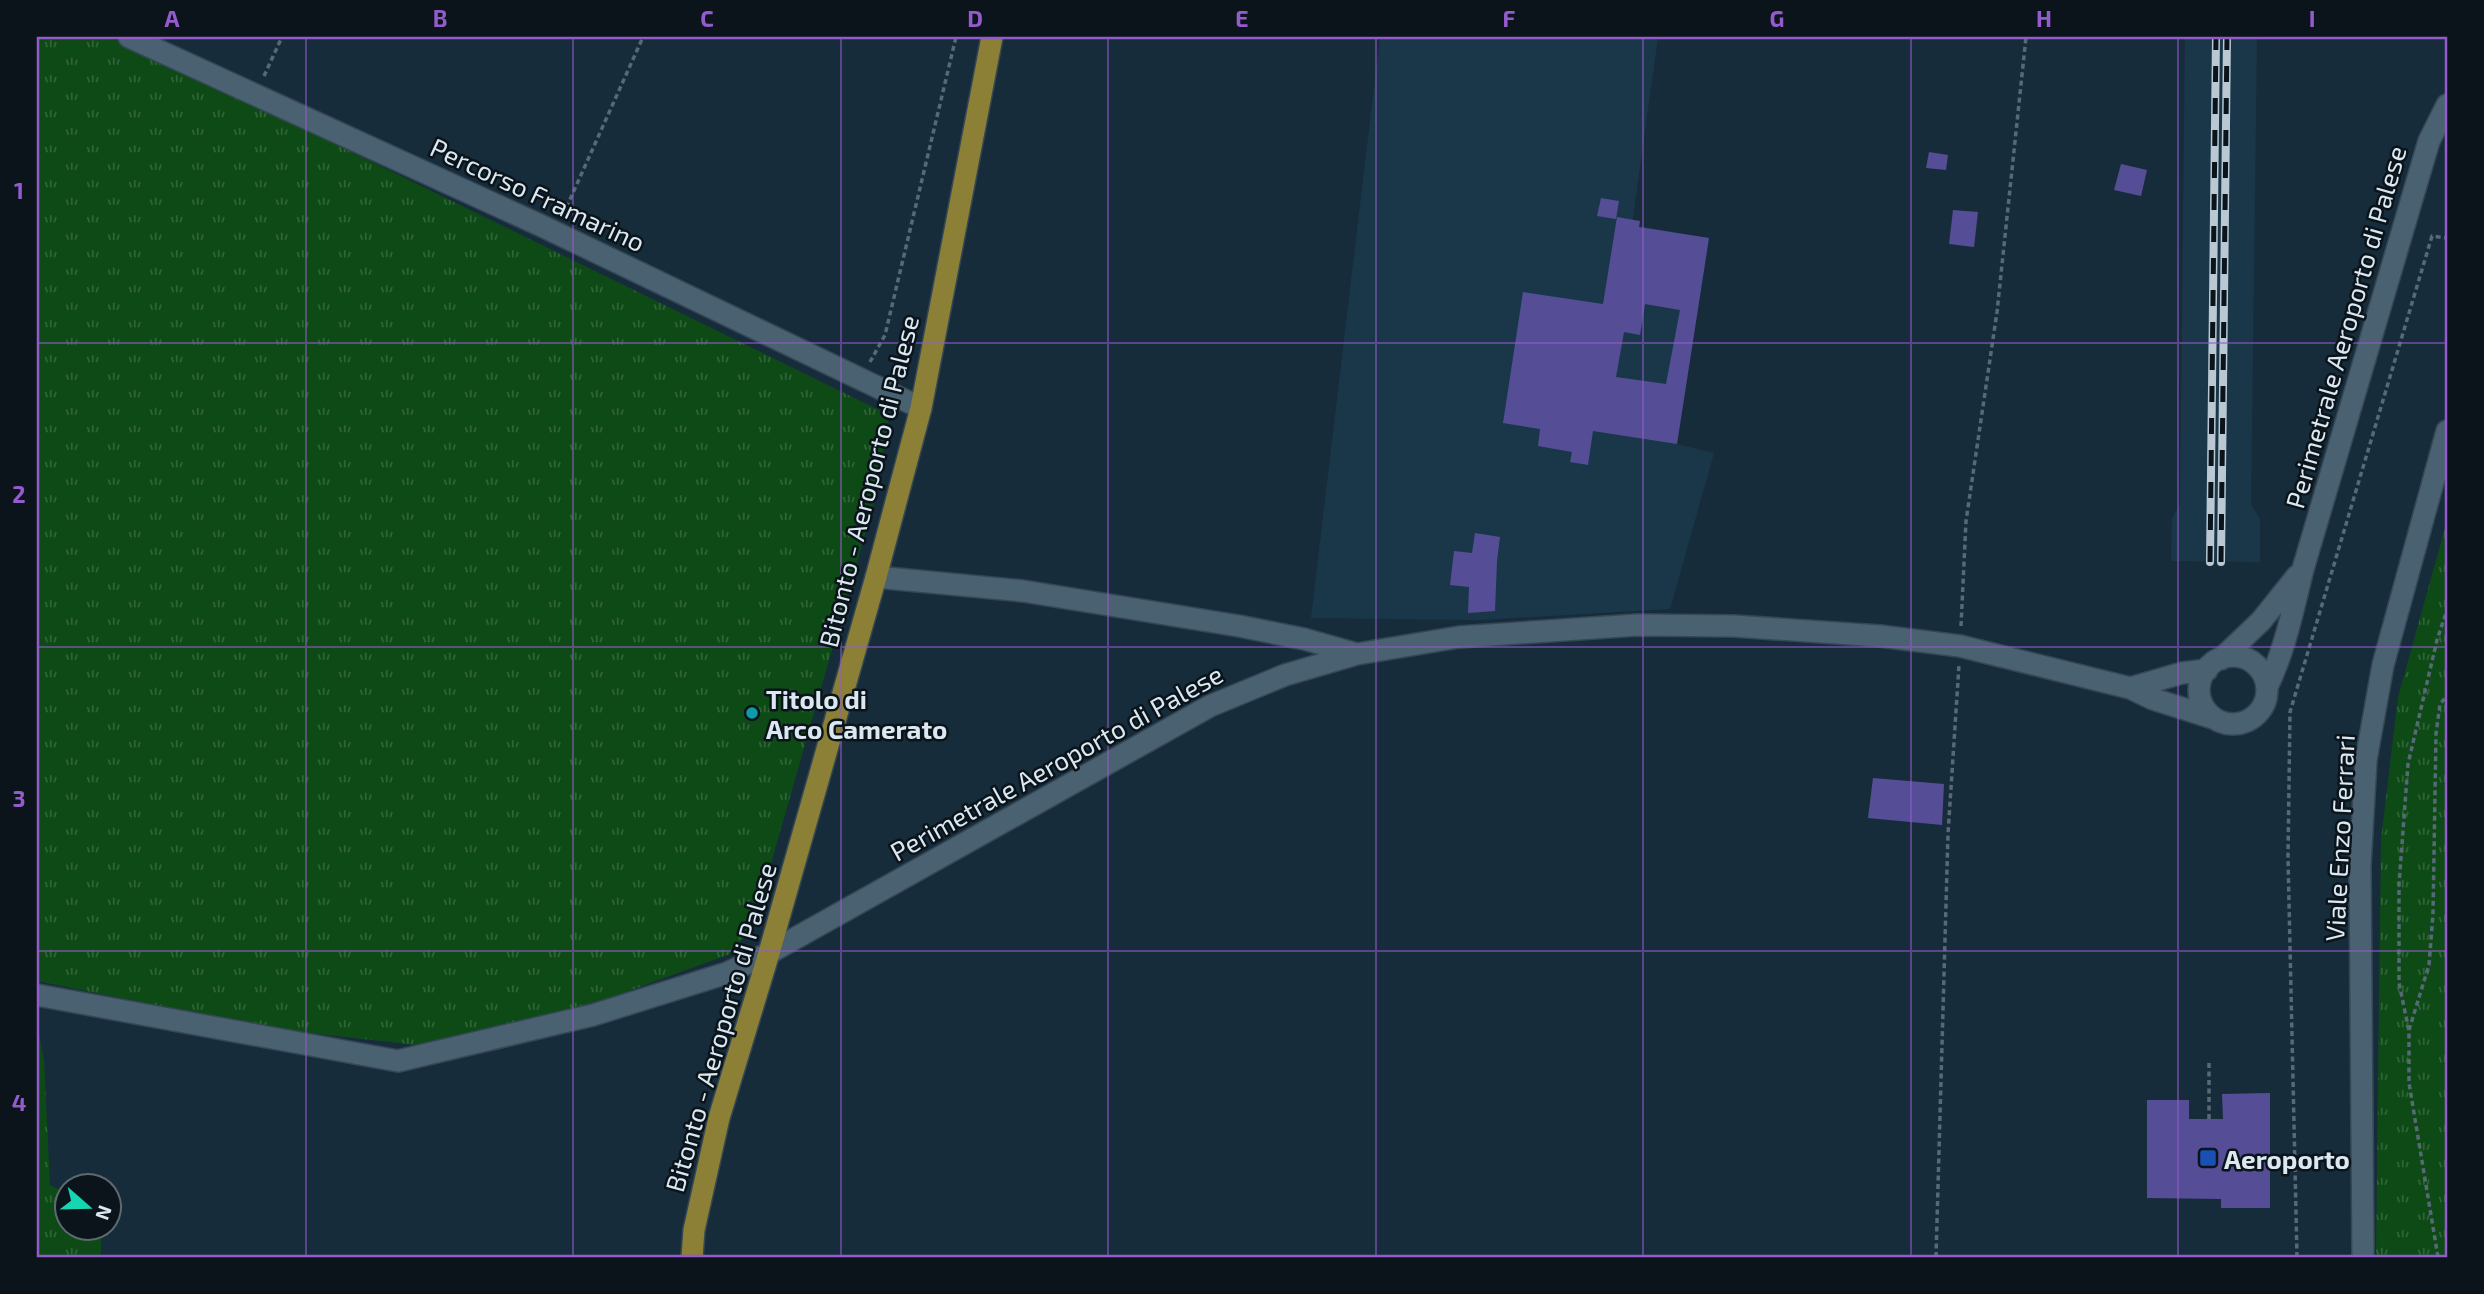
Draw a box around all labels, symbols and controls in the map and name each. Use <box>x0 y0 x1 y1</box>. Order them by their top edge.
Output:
text: A <box>164 4 180 32</box>
text: B <box>433 4 447 32</box>
text: C <box>700 4 714 32</box>
text: D <box>967 4 983 32</box>
text: E <box>1235 4 1249 32</box>
text: F <box>1503 4 1516 32</box>
text: G <box>1770 4 1784 32</box>
text: H <box>2036 4 2052 32</box>
text: I <box>2309 4 2315 32</box>
street label: Percorso Framarino <box>426 131 650 257</box>
street label: Perimetrale Aeroporto di Palese <box>2278 142 2412 512</box>
text: 1 <box>14 176 24 204</box>
street label: Bitonto - Aeroporto di Palese <box>812 312 924 650</box>
text: 2 <box>12 480 26 508</box>
street label: Perimetrale Aeroporto di Palese <box>884 657 1228 867</box>
place label: Titolo di Arco Camerato <box>766 683 947 744</box>
marker: Titolo di Arco Camerato <box>744 705 760 721</box>
street label: Viale Enzo Ferrari <box>2318 734 2360 942</box>
text: 3 <box>12 784 26 812</box>
street label: Bitonto - Aeroporto di Palese <box>658 859 782 1195</box>
text: 4 <box>12 1088 26 1116</box>
place label: Aeroporto <box>2224 1143 2350 1174</box>
marker: Aeroporto <box>2198 1148 2218 1168</box>
north arrow <box>52 1172 122 1242</box>
text: N <box>91 1203 118 1223</box>

